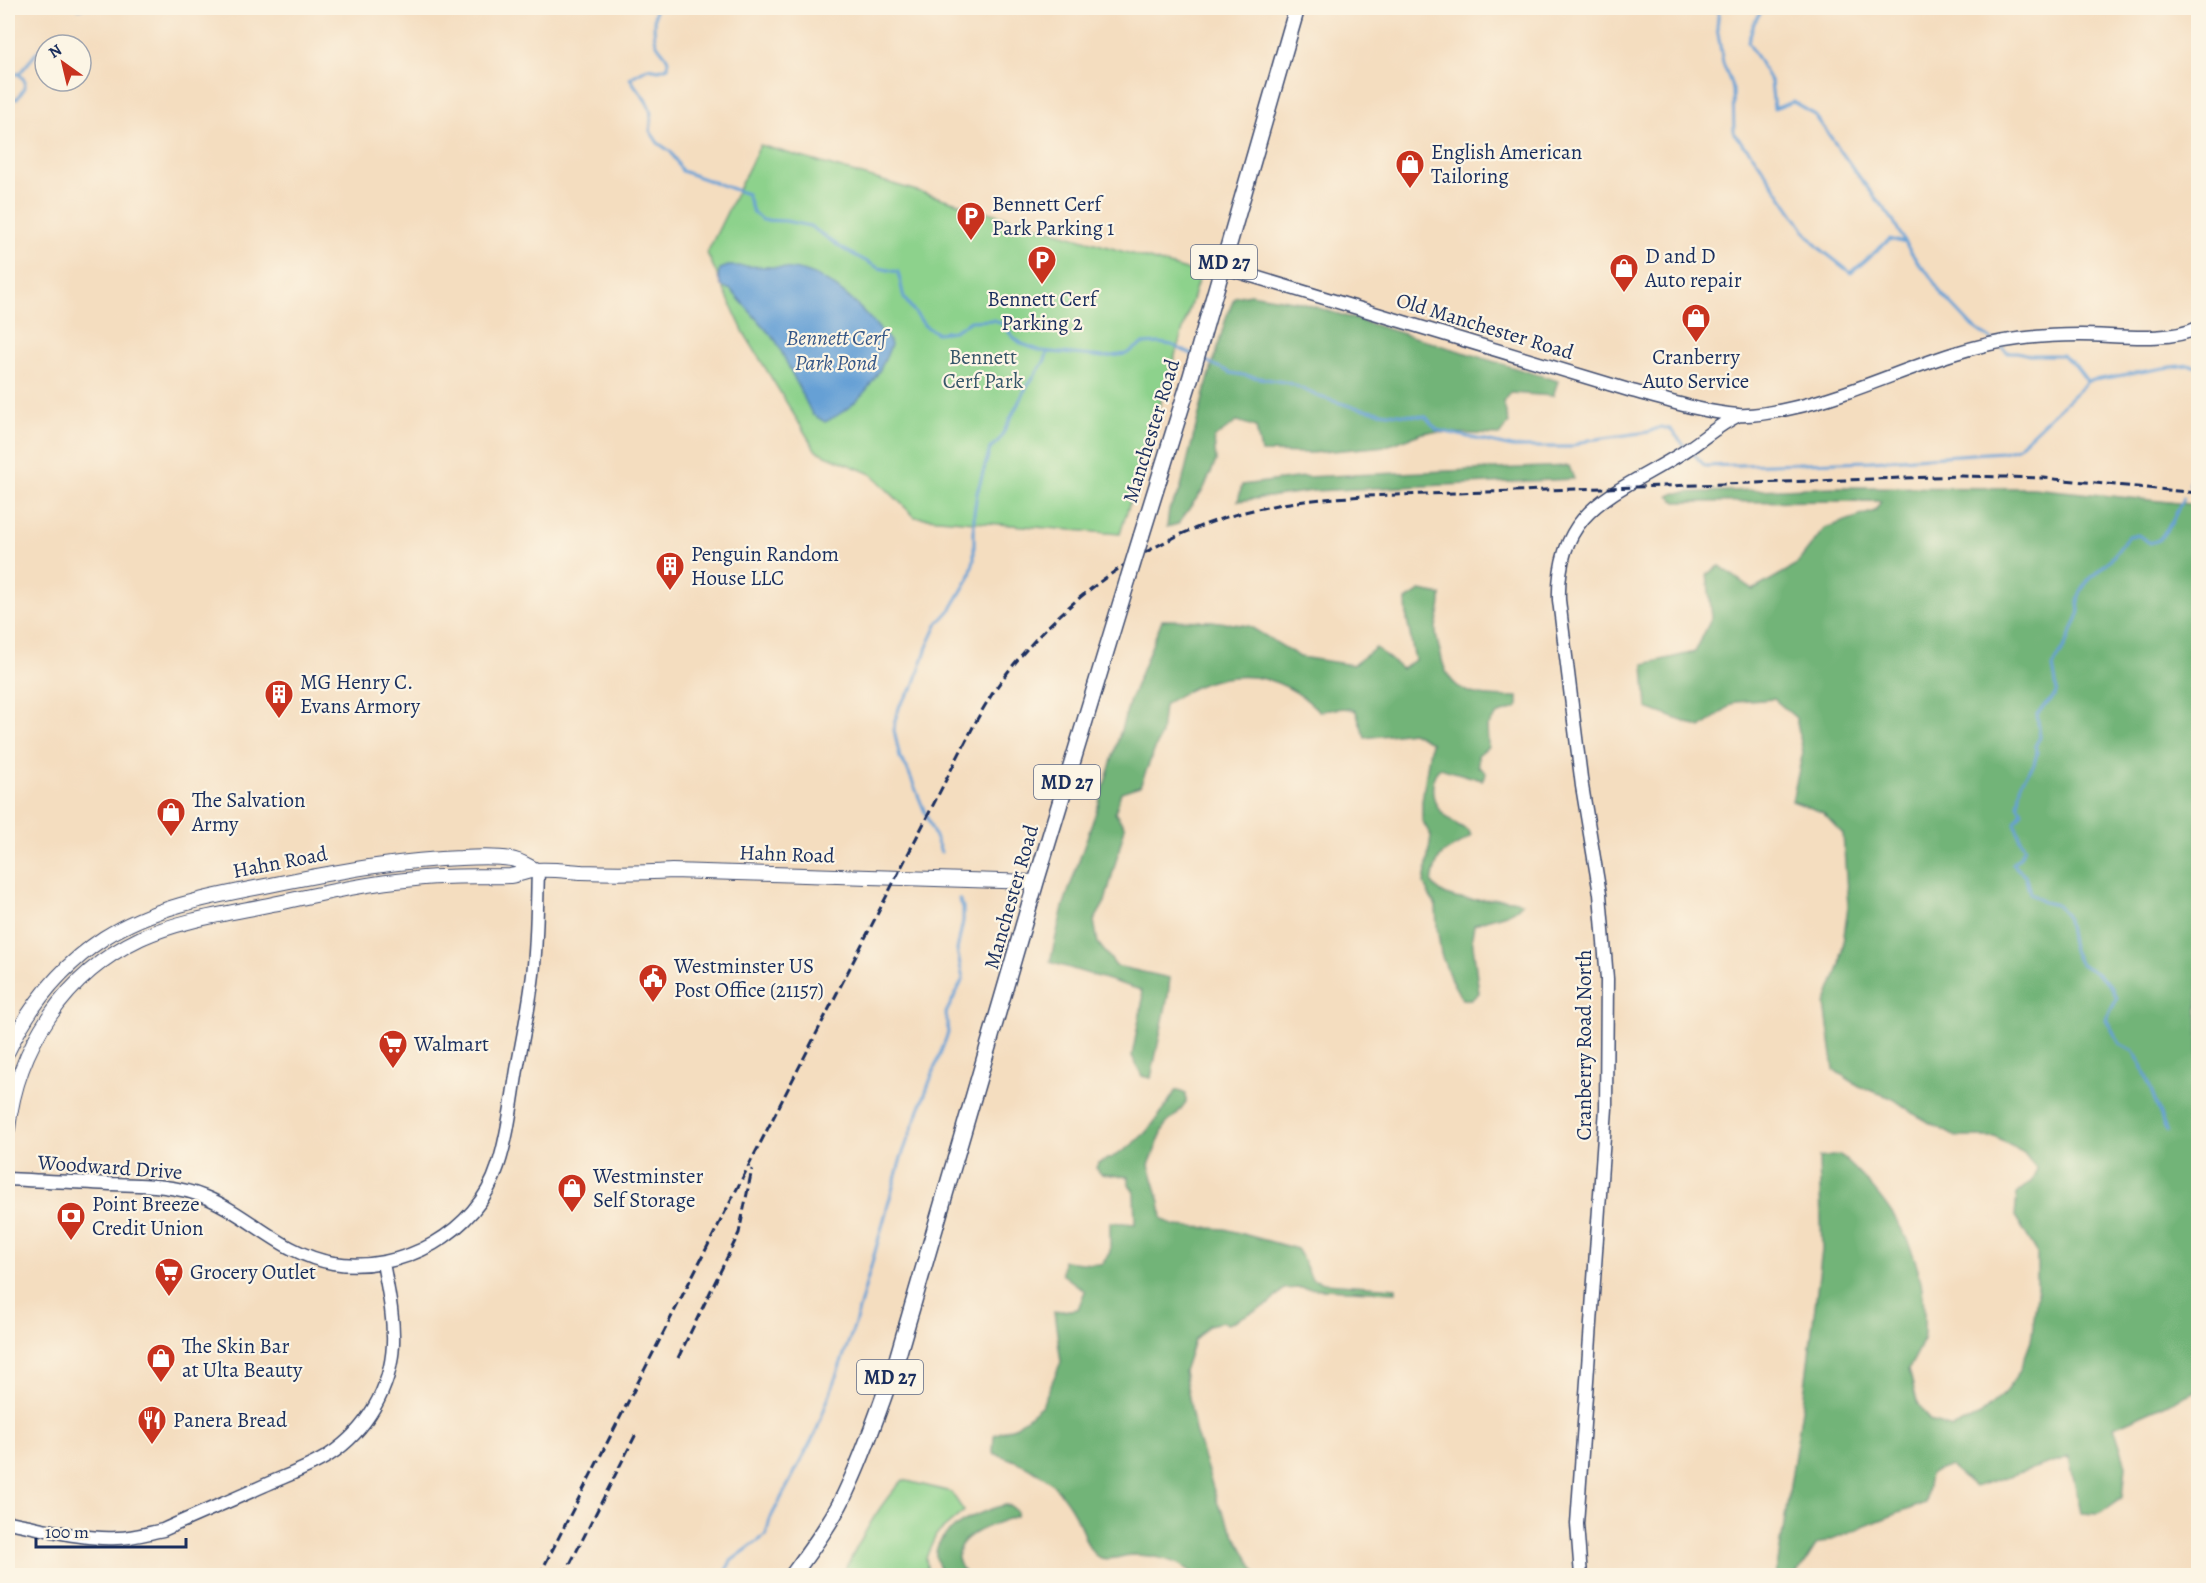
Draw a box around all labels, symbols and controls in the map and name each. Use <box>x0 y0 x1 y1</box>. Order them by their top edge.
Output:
north arrow <box>33 33 93 93</box>
text: N <box>44 39 66 64</box>
place label: English American Tailoring <box>1431 138 1582 190</box>
shop icon: English American Tailoring <box>1394 148 1426 190</box>
place label: Bennett Cerf Park Parking 1 <box>992 190 1114 242</box>
parking icon: Bennett Cerf Park Parking 1 <box>955 200 987 242</box>
place label: D and D Auto repair <box>1644 242 1742 294</box>
parking icon: Bennett Cerf Parking 2 <box>1026 244 1058 286</box>
road number: MD 27 <box>1191 245 1257 279</box>
shop icon: D and D Auto repair <box>1608 252 1640 294</box>
place label: Bennett Cerf Parking 2 <box>987 285 1100 337</box>
street label: Old Manchester Road <box>1393 286 1578 367</box>
shop icon: Cranberry Auto Service <box>1680 302 1712 344</box>
water label: Bennett Cerf Park Pond <box>786 323 890 378</box>
park label: Bennett Cerf Park <box>943 343 1024 395</box>
place label: Cranberry Auto Service <box>1642 343 1749 395</box>
street label: Manchester Road <box>1116 355 1186 506</box>
place label: Penguin Random House LLC <box>691 540 839 592</box>
building icon: Penguin Random House LLC <box>654 550 686 592</box>
place label: MG Henry C. Evans Armory <box>300 668 421 720</box>
building icon: MG Henry C. Evans Armory <box>263 678 295 720</box>
road number: MD 27 <box>1034 765 1100 799</box>
place label: The Salvation Army <box>191 786 306 838</box>
shop icon: The Salvation Army <box>155 796 187 838</box>
street label: Manchester Road <box>977 821 1045 973</box>
street label: Hahn Road <box>739 838 836 870</box>
street label: Hahn Road <box>230 839 330 885</box>
street label: Cranberry Road North <box>1570 949 1598 1141</box>
place label: Westminster US Post Office (21157) <box>673 952 824 1004</box>
public building icon: Westminster US Post Office (21157) <box>637 962 669 1004</box>
supermarket icon: Walmart <box>377 1028 409 1070</box>
place label: Walmart <box>413 1030 489 1058</box>
street label: Woodward Drive <box>36 1148 183 1186</box>
place label: Westminster Self Storage <box>592 1162 704 1214</box>
shop icon: Westminster Self Storage <box>556 1172 588 1214</box>
place label: Point Breeze Credit Union <box>92 1190 204 1242</box>
bank icon: Point Breeze Credit Union <box>55 1200 87 1242</box>
supermarket icon: Grocery Outlet <box>153 1256 185 1298</box>
place label: Grocery Outlet <box>190 1258 316 1286</box>
place label: The Skin Bar at Ulta Beauty <box>182 1332 303 1384</box>
shop icon: The Skin Bar at Ulta Beauty <box>145 1342 177 1384</box>
road number: MD 27 <box>857 1360 923 1394</box>
restaurant icon: Panera Bread <box>136 1404 168 1446</box>
place label: Panera Bread <box>173 1406 288 1434</box>
scale bar <box>36 1511 186 1549</box>
text: 100 m <box>45 1520 89 1544</box>

